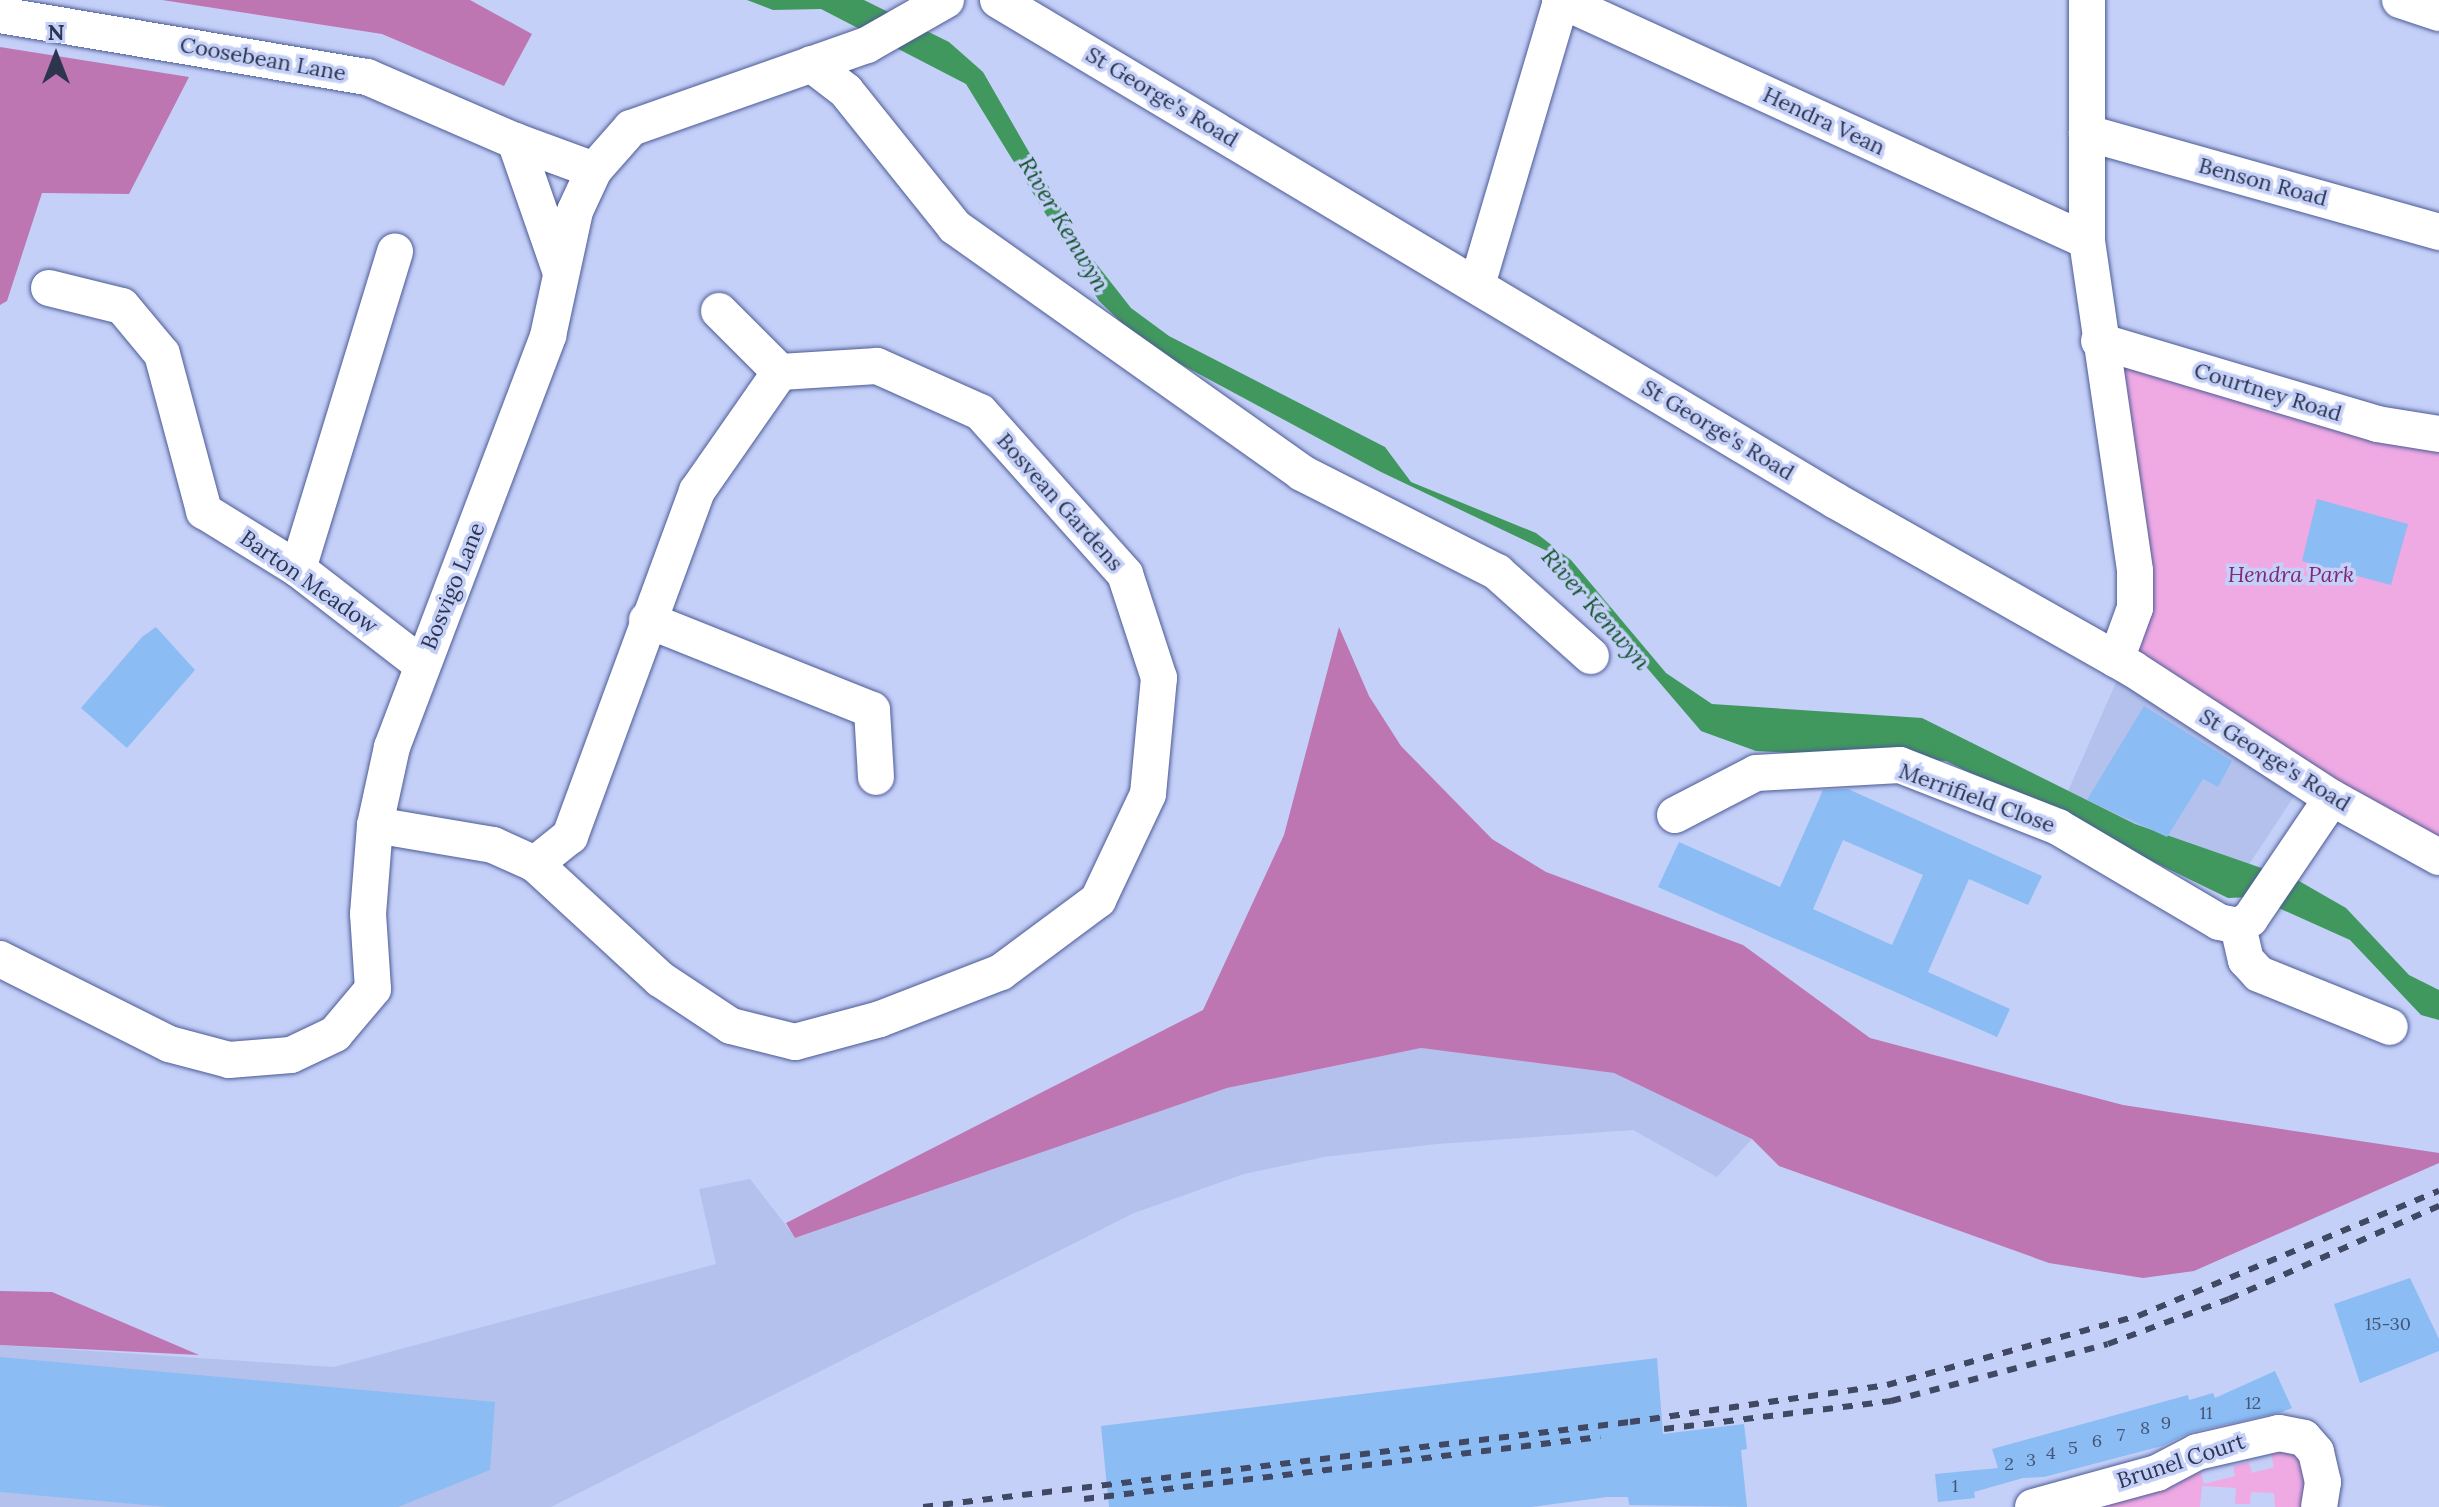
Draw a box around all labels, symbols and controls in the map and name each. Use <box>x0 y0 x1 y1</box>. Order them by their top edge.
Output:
north arrow <box>16 16 96 96</box>
text: N <box>47 18 65 46</box>
street label: Coosebean Lane <box>178 31 348 87</box>
street label: St George's Road <box>1081 41 1243 153</box>
street label: Hendra Vean <box>1759 81 1889 161</box>
water label: River Kenwyn <box>1013 151 1115 297</box>
street label: Benson Road <box>2196 152 2330 212</box>
street label: Courtney Road <box>2191 357 2345 427</box>
street label: St George's Road <box>1637 374 1799 486</box>
street label: Bosvean Gardens <box>991 428 1129 576</box>
street label: Bosvigo Lane <box>416 519 490 653</box>
street label: Barton Meadow <box>235 525 383 639</box>
water label: River Kenwyn <box>1535 542 1657 676</box>
park label: Hendra Park <box>2228 562 2354 588</box>
street label: St George's Road <box>2195 703 2355 817</box>
street label: Merrifield Close <box>1895 758 2059 838</box>
house number: 15-30 <box>2365 1313 2411 1335</box>
house number: 12 <box>2245 1392 2261 1414</box>
house number: 11 <box>2199 1402 2213 1424</box>
house number: 9 <box>2161 1412 2171 1434</box>
house number: 8 <box>2140 1417 2150 1439</box>
house number: 7 <box>2117 1424 2125 1446</box>
street label: Brunel Court <box>2114 1428 2248 1494</box>
house number: 6 <box>2092 1430 2102 1452</box>
house number: 5 <box>2068 1437 2078 1459</box>
house number: 4 <box>2046 1442 2056 1464</box>
house number: 3 <box>2026 1449 2036 1471</box>
house number: 2 <box>2004 1453 2014 1475</box>
house number: 1 <box>1952 1475 1958 1497</box>

